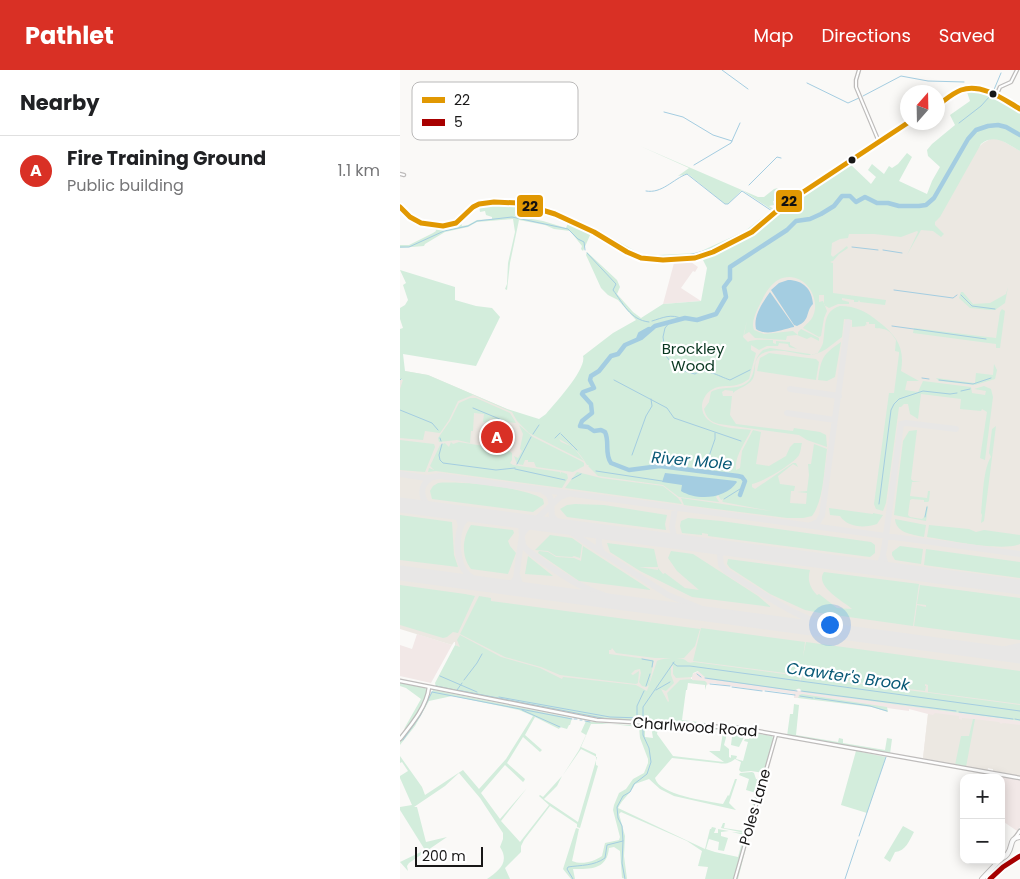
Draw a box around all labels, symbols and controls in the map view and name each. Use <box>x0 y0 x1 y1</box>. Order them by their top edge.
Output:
text: Pathlet <box>25 19 114 52</box>
text: Map <box>754 23 793 48</box>
text: Directions <box>821 23 911 48</box>
text: Saved <box>939 23 995 48</box>
legend <box>412 82 578 140</box>
north arrow <box>900 85 945 130</box>
text: Nearby <box>20 88 100 117</box>
unlabelled marker <box>988 89 998 99</box>
text: 22 <box>454 90 470 110</box>
text: 5 <box>454 112 463 132</box>
text: Fire Training Ground <box>67 145 266 172</box>
unlabelled marker <box>847 155 857 165</box>
text: A <box>30 159 42 182</box>
text: 1.1 km <box>337 159 380 182</box>
text: Public building <box>67 174 184 197</box>
line badge: 22 <box>775 189 803 213</box>
text: 22 <box>781 191 797 211</box>
line badge: 22 <box>516 194 544 218</box>
text: 22 <box>522 196 538 216</box>
park label: Brockley Wood <box>662 338 725 376</box>
pin: A <box>481 418 513 456</box>
water label: River Mole <box>651 446 733 475</box>
your location <box>817 612 843 638</box>
water label: Crawter's Brook <box>785 656 912 697</box>
street label: Charlwood Road <box>632 712 758 741</box>
street label: Poles Lane <box>734 766 775 848</box>
map controls <box>960 774 1005 864</box>
button: + <box>960 774 1005 819</box>
button: − <box>960 819 1005 864</box>
scale bar <box>415 844 482 867</box>
text: 200 m <box>422 846 466 866</box>

